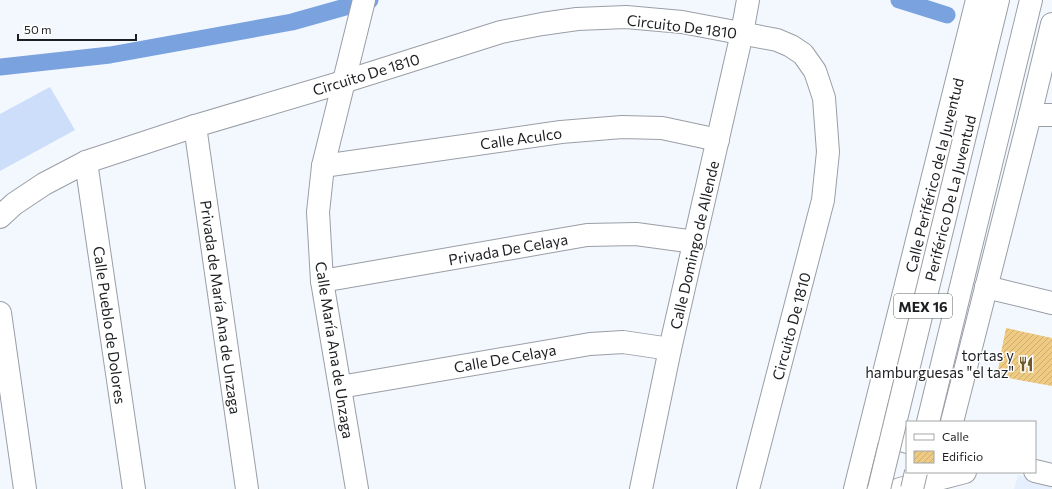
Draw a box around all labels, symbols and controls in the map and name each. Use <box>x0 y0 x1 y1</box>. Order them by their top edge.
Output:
street label: Circuito De 1810 <box>626 10 738 42</box>
scale bar <box>18 16 136 42</box>
text: 50 m <box>24 22 52 36</box>
street label: Circuito De 1810 <box>310 49 422 99</box>
street label: Calle Periférico de la Juventud <box>901 76 967 274</box>
street label: Periférico De La Juventud <box>921 113 979 283</box>
street label: Calle Aculco <box>479 123 563 153</box>
street label: Calle Domingo de Allende <box>666 159 722 331</box>
street label: Privada de María Ana de Unzaga <box>197 199 245 415</box>
street label: Privada De Celaya <box>447 230 569 268</box>
street label: Calle Pueblo de Dolores <box>90 245 130 405</box>
street label: Calle María Ana de Unzaga <box>312 260 358 440</box>
street label: Circuito De 1810 <box>768 270 814 382</box>
road number: MEX 16 <box>894 294 952 318</box>
street label: Calle De Celaya <box>452 340 558 376</box>
place label: tortas y hamburguesas "el taz" <box>865 346 1014 381</box>
restaurant icon: tortas y hamburguesas "el taz" <box>1017 355 1035 373</box>
legend <box>906 421 1036 473</box>
text: Calle <box>942 429 969 443</box>
text: Edificio <box>942 449 983 463</box>

